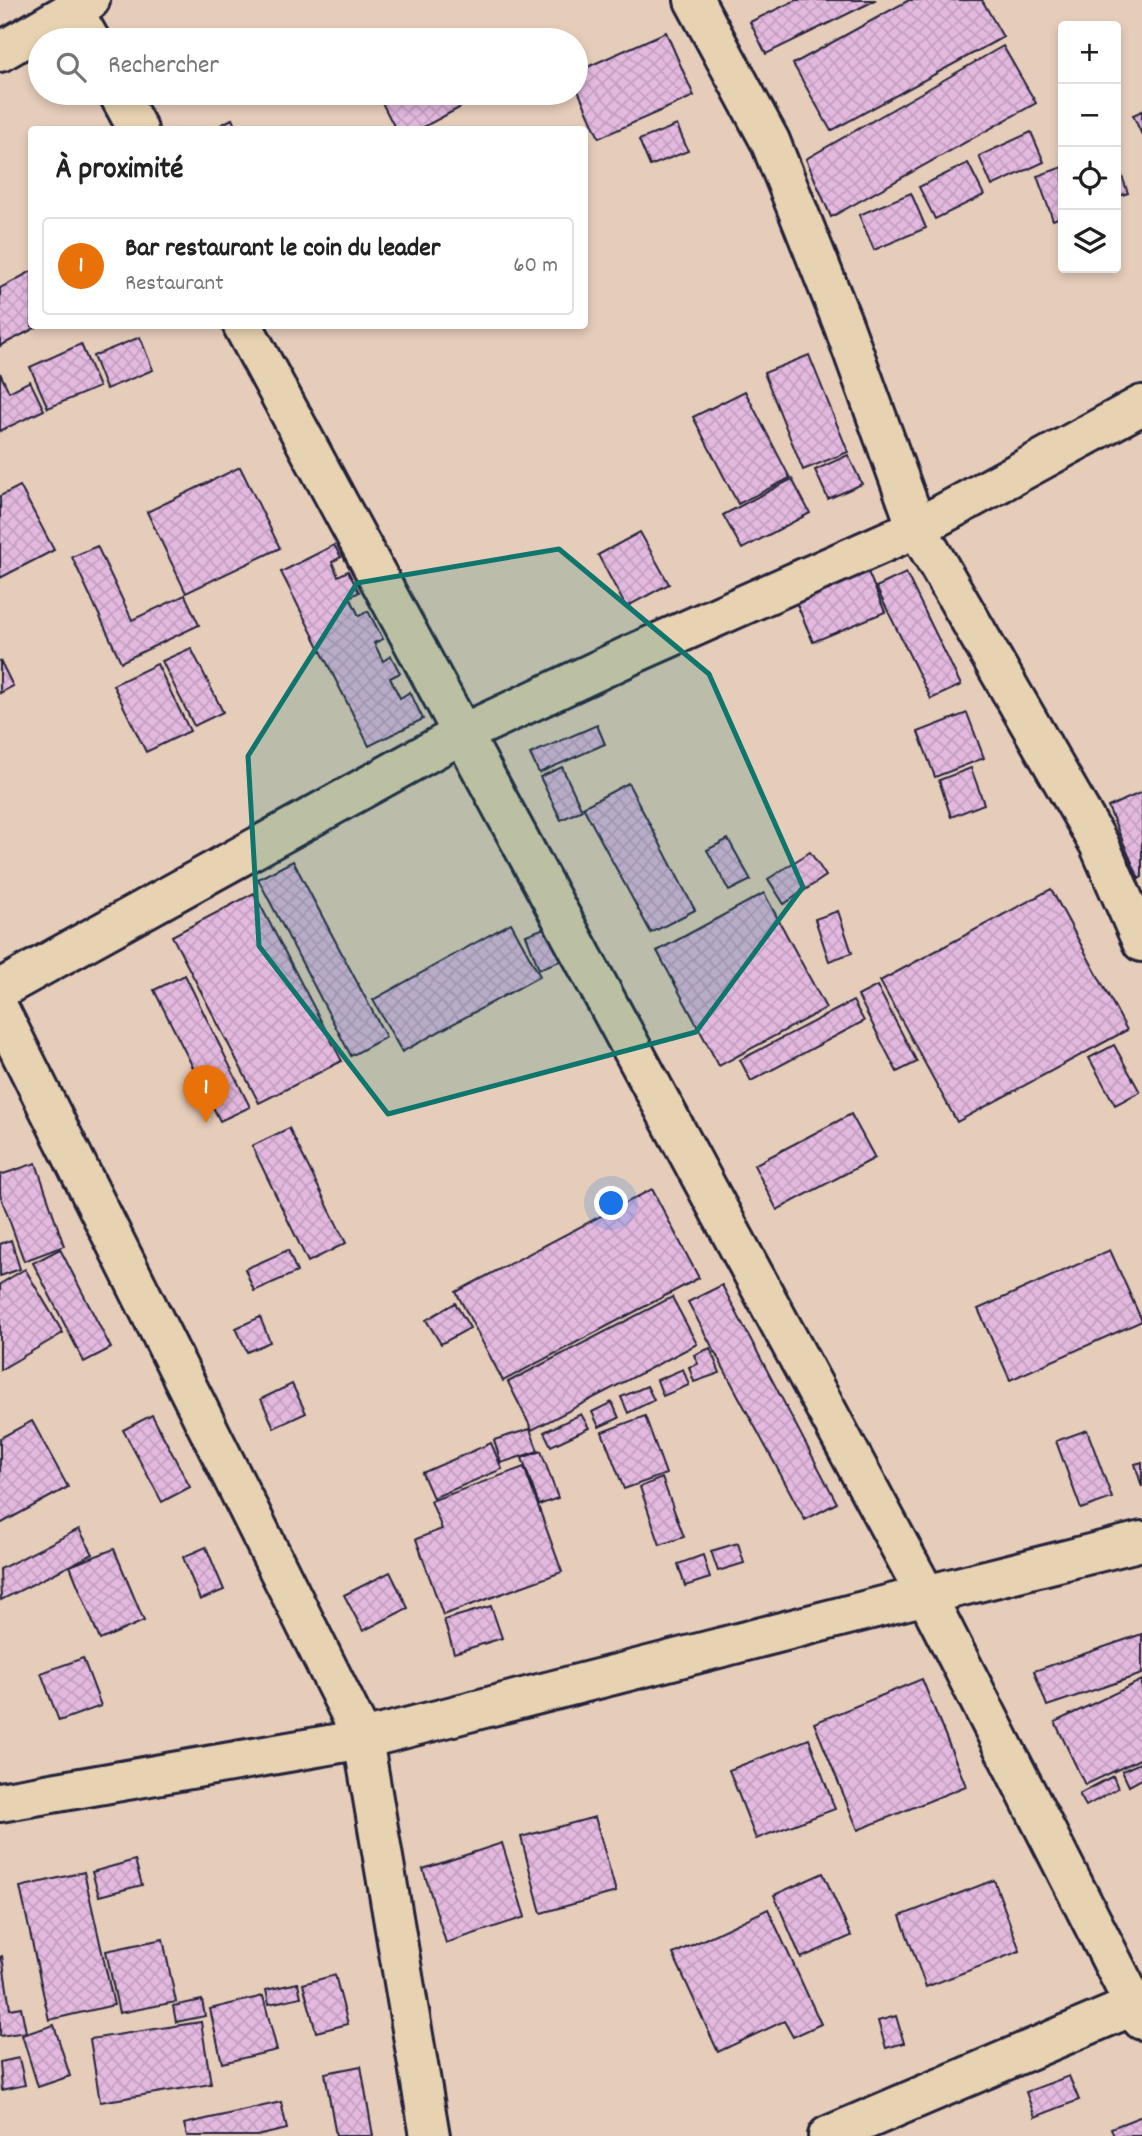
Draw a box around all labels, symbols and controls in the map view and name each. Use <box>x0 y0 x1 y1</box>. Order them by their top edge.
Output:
map controls <box>1058 21 1121 273</box>
button: + <box>1058 21 1121 84</box>
search box <box>28 28 588 105</box>
icon: search <box>52 48 90 86</box>
text: Rechercher <box>108 48 219 85</box>
button: − <box>1058 84 1121 147</box>
button: locate <box>1058 147 1121 210</box>
text: À proximité <box>56 150 183 193</box>
button: layers <box>1058 210 1121 273</box>
text: Bar restaurant le coin du leader <box>125 231 440 268</box>
text: 1 <box>78 250 84 283</box>
text: 60 m <box>513 250 558 283</box>
text: Restaurant <box>125 268 224 301</box>
pin: 1 <box>183 1065 229 1123</box>
your location <box>594 1186 628 1220</box>

